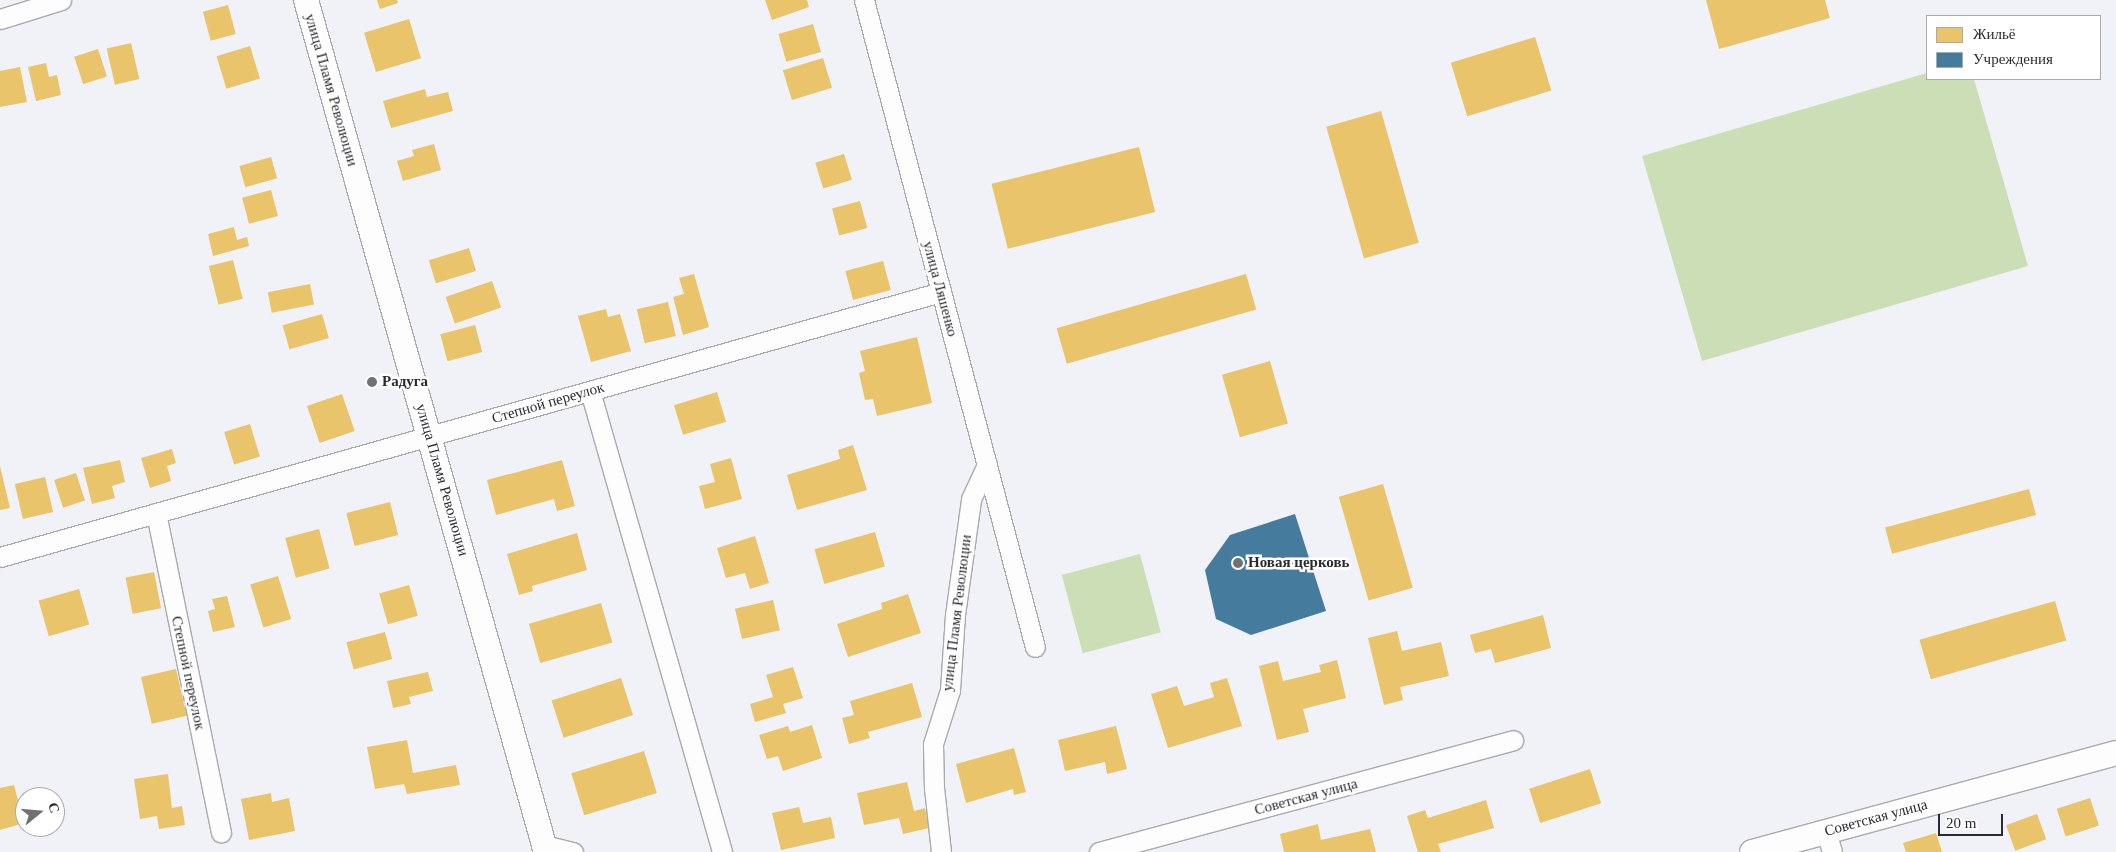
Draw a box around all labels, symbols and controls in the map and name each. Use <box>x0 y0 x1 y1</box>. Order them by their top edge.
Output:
street label: улица Пламя Революции <box>301 12 361 168</box>
legend <box>1926 15 2101 80</box>
text: Жильё <box>1973 26 2015 42</box>
text: Учреждения <box>1973 51 2053 67</box>
street label: улица Ляшенко <box>919 239 961 339</box>
place label: Радуга <box>382 373 428 391</box>
marker: Радуга <box>366 376 378 388</box>
street label: Степной переулок <box>490 378 606 428</box>
street label: улица Пламя Революции <box>412 402 472 558</box>
street label: улица Пламя Революции <box>938 534 976 692</box>
place label: Новая церковь <box>1248 554 1350 572</box>
marker: Новая церковь <box>1232 557 1244 569</box>
street label: Степной переулок <box>167 614 209 732</box>
street label: Советская улица <box>1252 775 1360 819</box>
north arrow <box>15 787 65 837</box>
street label: Советская улица <box>1822 796 1930 840</box>
text: С <box>45 801 63 815</box>
scale bar <box>1941 804 2006 836</box>
text: 20 m <box>1946 815 1976 831</box>

